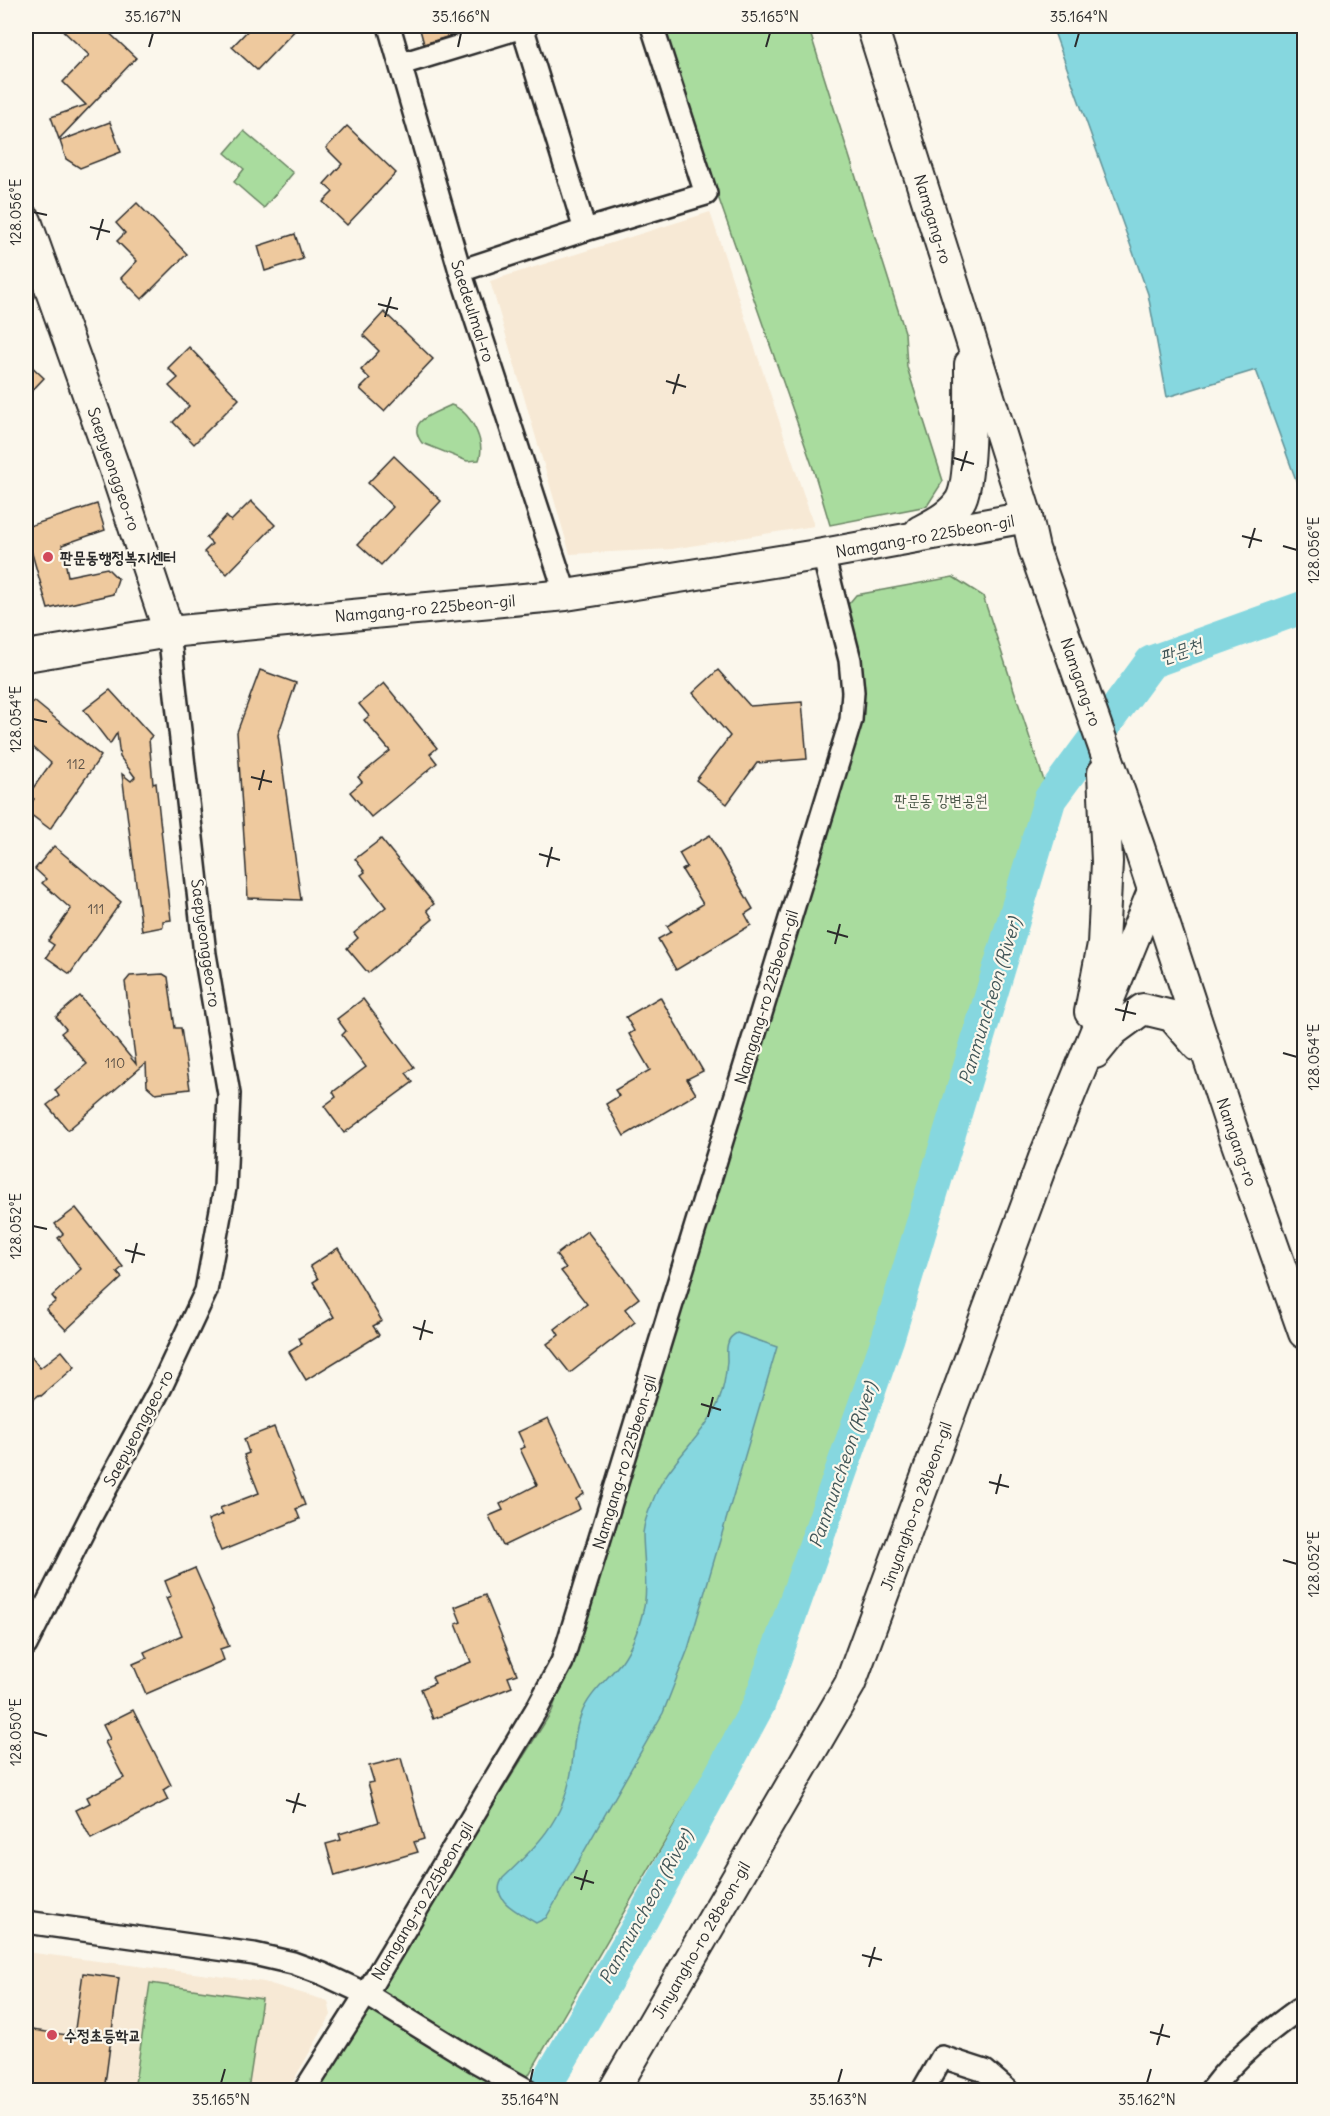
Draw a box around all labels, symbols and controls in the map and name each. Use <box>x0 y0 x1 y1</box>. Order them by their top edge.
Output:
text: 35.167°N <box>125 7 182 26</box>
text: 35.166°N <box>432 7 490 26</box>
text: 35.165°N <box>741 7 799 26</box>
text: 35.164°N <box>1050 7 1108 26</box>
street label: Namgang-ro <box>910 172 956 266</box>
text: 128.056°E <box>6 178 25 245</box>
street label: Saedeulmal-ro <box>447 257 499 365</box>
street label: Saepyeonggeo-ro <box>84 405 144 533</box>
street label: Namgang-ro 225beon-gil <box>834 510 1016 562</box>
text: 128.056°E <box>1304 516 1323 583</box>
place label: 판문동행정복지센터 <box>60 547 176 567</box>
marker: 판문동행정복지센터 <box>41 550 55 564</box>
street label: Namgang-ro 225beon-gil <box>334 590 516 626</box>
water label: 판문천 <box>1157 632 1207 668</box>
street label: Namgang-ro <box>1057 635 1105 729</box>
text: 128.054°E <box>6 685 25 752</box>
house number: 112 <box>67 755 86 773</box>
park label: 판문동 강변공원 <box>894 790 988 810</box>
street label: Saepyeonggeo-ro <box>187 878 225 1008</box>
house number: 111 <box>88 900 104 918</box>
street label: Namgang-ro 225beon-gil <box>730 907 802 1087</box>
water label: Panmuncheon (River) <box>953 913 1026 1087</box>
text: 128.054°E <box>1304 1023 1323 1090</box>
house number: 110 <box>105 1054 125 1072</box>
street label: Namgang-ro <box>1213 1095 1261 1189</box>
text: 128.052°E <box>6 1193 25 1259</box>
street label: Saepyeonggeo-ro <box>99 1366 177 1490</box>
street label: Namgang-ro 225beon-gil <box>588 1372 660 1552</box>
water label: Panmuncheon (River) <box>803 1378 882 1551</box>
street label: Jinyangho-ro 28beon-gil <box>876 1419 956 1593</box>
text: 128.052°E <box>1304 1531 1323 1597</box>
text: 128.050°E <box>6 1698 25 1766</box>
street label: Namgang-ro 225beon-gil <box>367 1818 477 1984</box>
water label: Panmuncheon (River) <box>593 1824 698 1988</box>
street label: Jinyangho-ro 28beon-gil <box>648 1858 754 2022</box>
place label: 수정초등학교 <box>64 2025 141 2045</box>
marker: 수정초등학교 <box>45 2028 59 2042</box>
text: 35.165°N <box>192 2090 250 2109</box>
text: 35.164°N <box>501 2090 559 2109</box>
text: 35.163°N <box>809 2090 867 2109</box>
text: 35.162°N <box>1118 2090 1176 2109</box>

